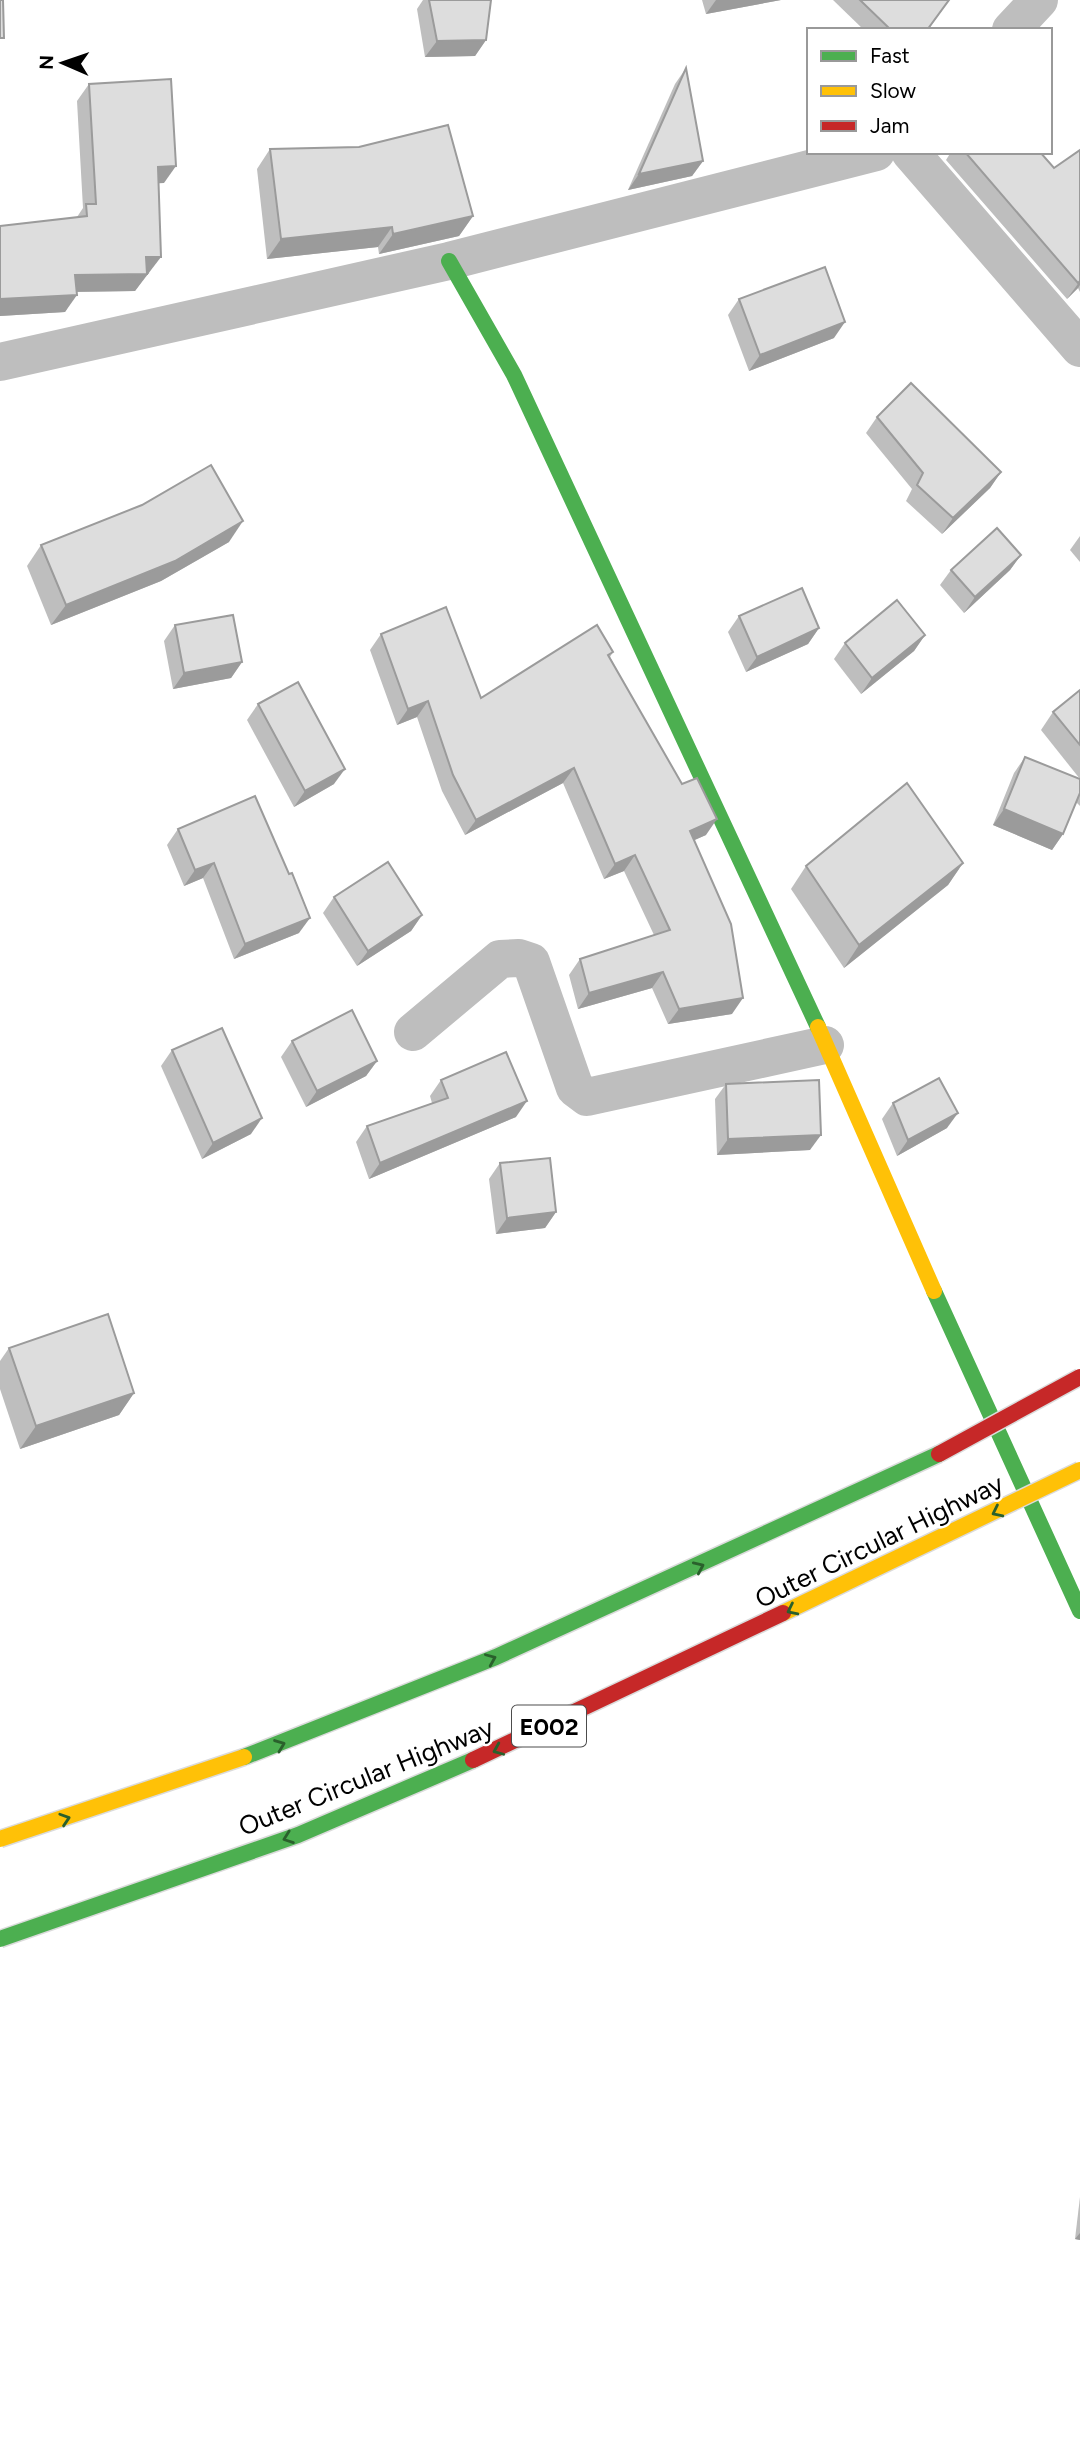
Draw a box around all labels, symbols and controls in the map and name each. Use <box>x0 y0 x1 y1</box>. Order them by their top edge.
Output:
north arrow <box>28 28 98 98</box>
legend <box>807 28 1052 154</box>
text: Fast <box>870 43 910 68</box>
text: N <box>35 55 58 70</box>
text: Slow <box>870 78 916 103</box>
text: Jam <box>870 113 909 138</box>
street label: Outer Circular Highway <box>750 1467 1009 1615</box>
one-way arrow <box>992 1503 1004 1517</box>
one-way arrow <box>692 1561 704 1575</box>
one-way arrow <box>787 1601 799 1615</box>
one-way arrow <box>484 1653 496 1667</box>
road number: E002 <box>512 1706 586 1746</box>
street label: Outer Circular Highway <box>234 1711 498 1843</box>
one-way arrow <box>274 1739 286 1753</box>
one-way arrow <box>493 1741 505 1755</box>
one-way arrow <box>58 1813 71 1827</box>
one-way arrow <box>283 1830 295 1844</box>

